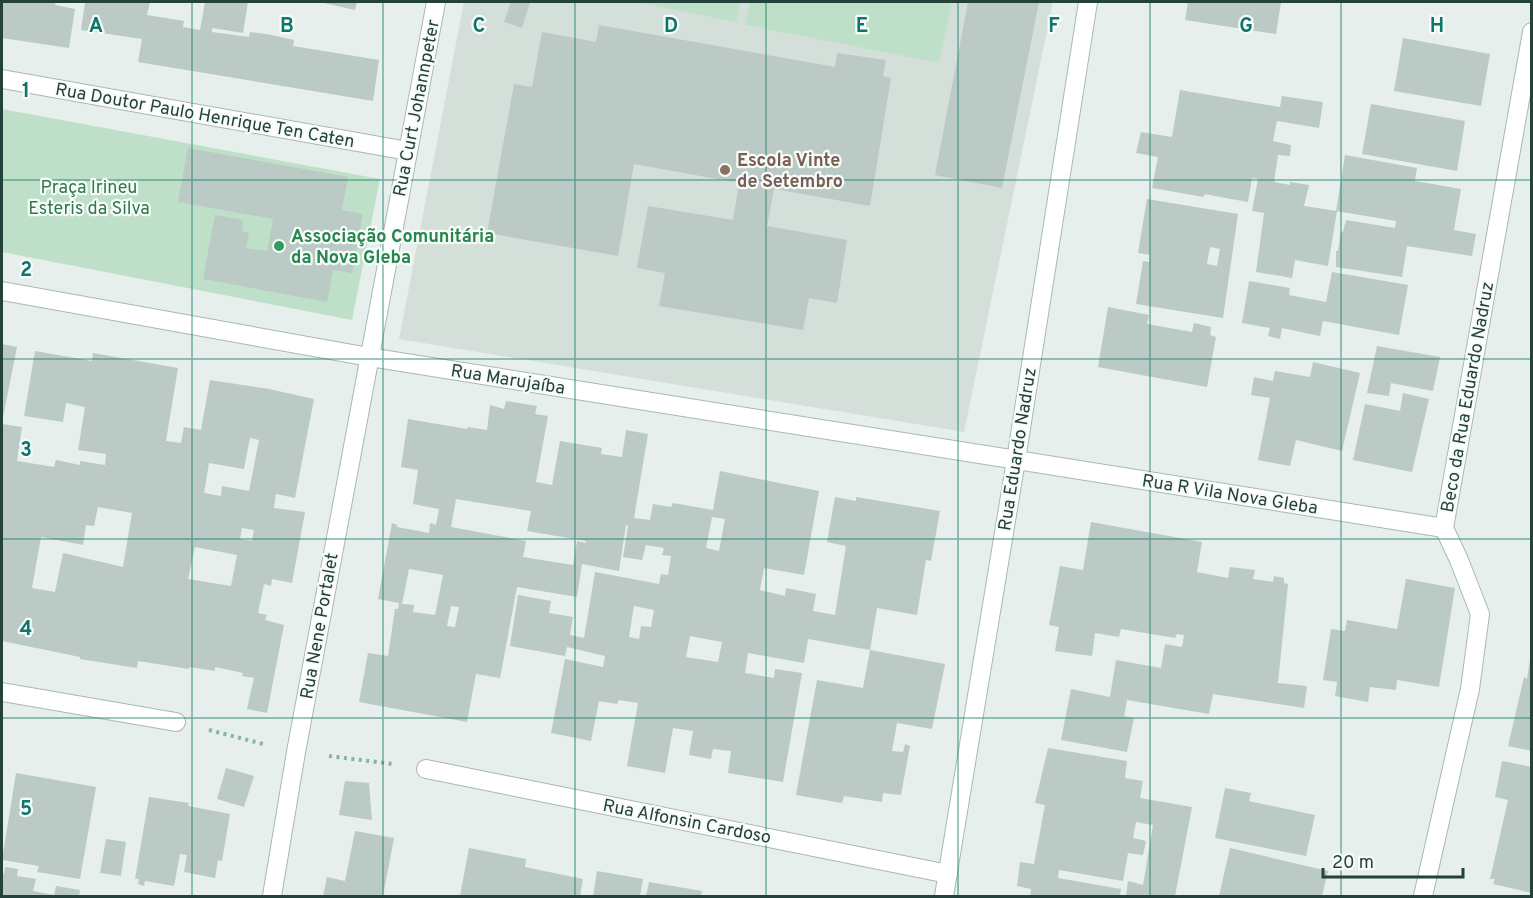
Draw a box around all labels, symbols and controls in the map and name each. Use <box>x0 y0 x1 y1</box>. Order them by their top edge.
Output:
text: A <box>89 14 103 40</box>
text: B <box>280 14 294 40</box>
text: C <box>473 14 485 40</box>
text: D <box>664 14 678 40</box>
text: E <box>856 14 868 40</box>
text: F <box>1048 14 1060 40</box>
text: G <box>1239 14 1253 40</box>
text: H <box>1430 14 1444 40</box>
street label: Rua Curt Johannpeter <box>389 18 446 199</box>
text: 1 <box>22 79 30 105</box>
street label: Rua Doutor Paulo Henrique Ten Caten <box>53 79 356 154</box>
place label: Escola Vinte de Setembro <box>737 150 843 194</box>
marker: Escola Vinte de Setembro <box>718 163 732 177</box>
park label: Praça Irineu Esteris da Silva <box>28 177 150 221</box>
place label: Associação Comunitária da Nova Gleba <box>291 226 494 270</box>
marker: Associação Comunitária da Nova Gleba <box>272 239 286 253</box>
text: 2 <box>20 258 32 284</box>
street label: Beco da Rua Eduardo Nadruz <box>1437 280 1500 515</box>
street label: Rua Marujaíba <box>449 360 567 401</box>
street label: Rua Eduardo Nadruz <box>994 366 1043 532</box>
text: 3 <box>20 438 32 464</box>
street label: Rua R Vila Nova Gleba <box>1140 470 1319 521</box>
street label: Rua Nene Portalet <box>296 551 345 701</box>
text: 4 <box>20 617 32 643</box>
street label: Rua Alfonsin Cardoso <box>601 795 773 850</box>
text: 5 <box>20 797 32 823</box>
scale bar <box>1323 841 1462 879</box>
text: 20 m <box>1332 852 1374 875</box>

